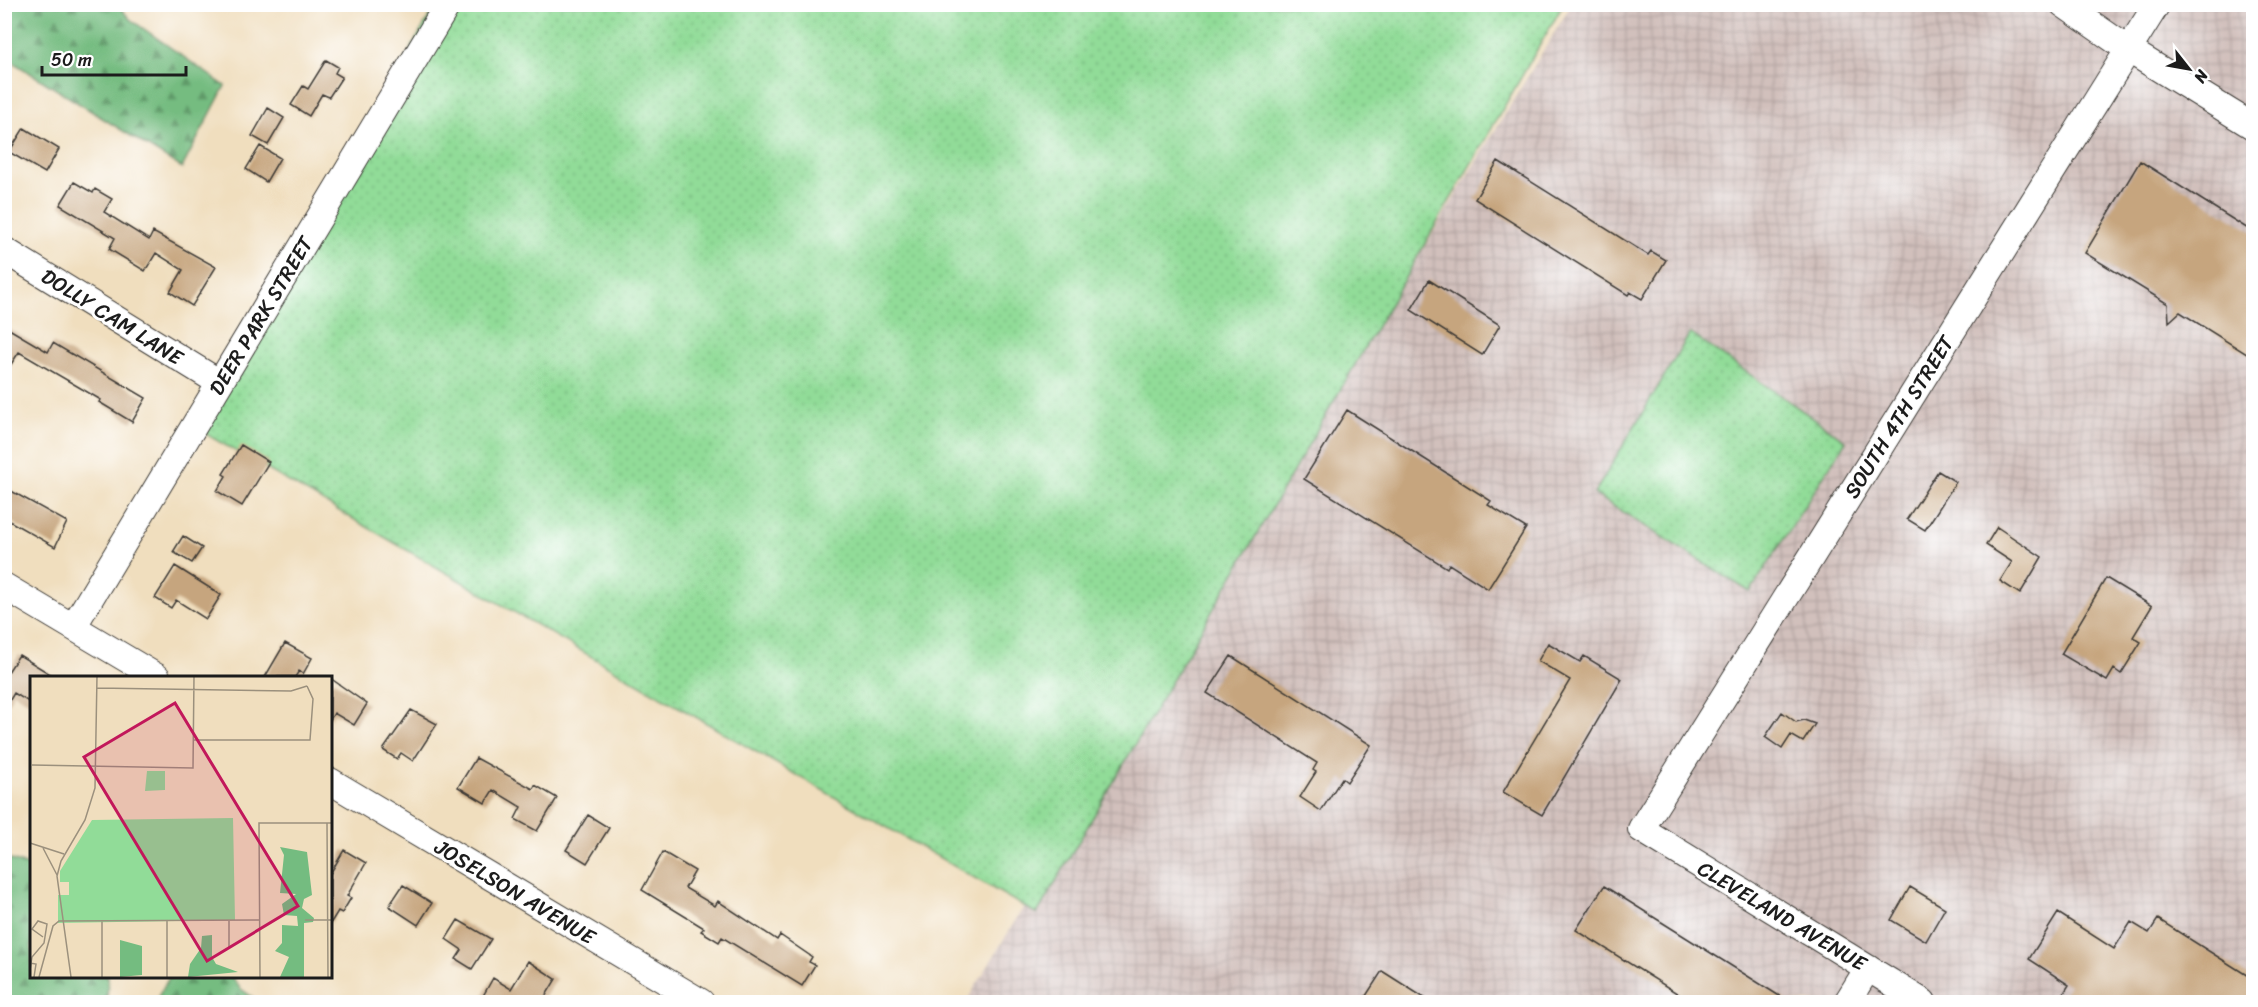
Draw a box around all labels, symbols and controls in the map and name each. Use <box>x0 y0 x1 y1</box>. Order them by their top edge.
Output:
scale bar <box>42 39 186 77</box>
north arrow <box>2159 39 2219 99</box>
text: 50 m <box>51 44 92 76</box>
text: N <box>2186 63 2217 89</box>
street label: DEER PARK STREET <box>198 228 324 403</box>
street label: DOLLY CAM LANE <box>33 258 192 377</box>
street label: SOUTH 4TH STREET <box>1833 327 1965 506</box>
inset map <box>30 676 332 977</box>
street label: JOSELSON AVENUE <box>426 828 604 956</box>
street label: CLEVELAND AVENUE <box>1690 850 1875 983</box>

